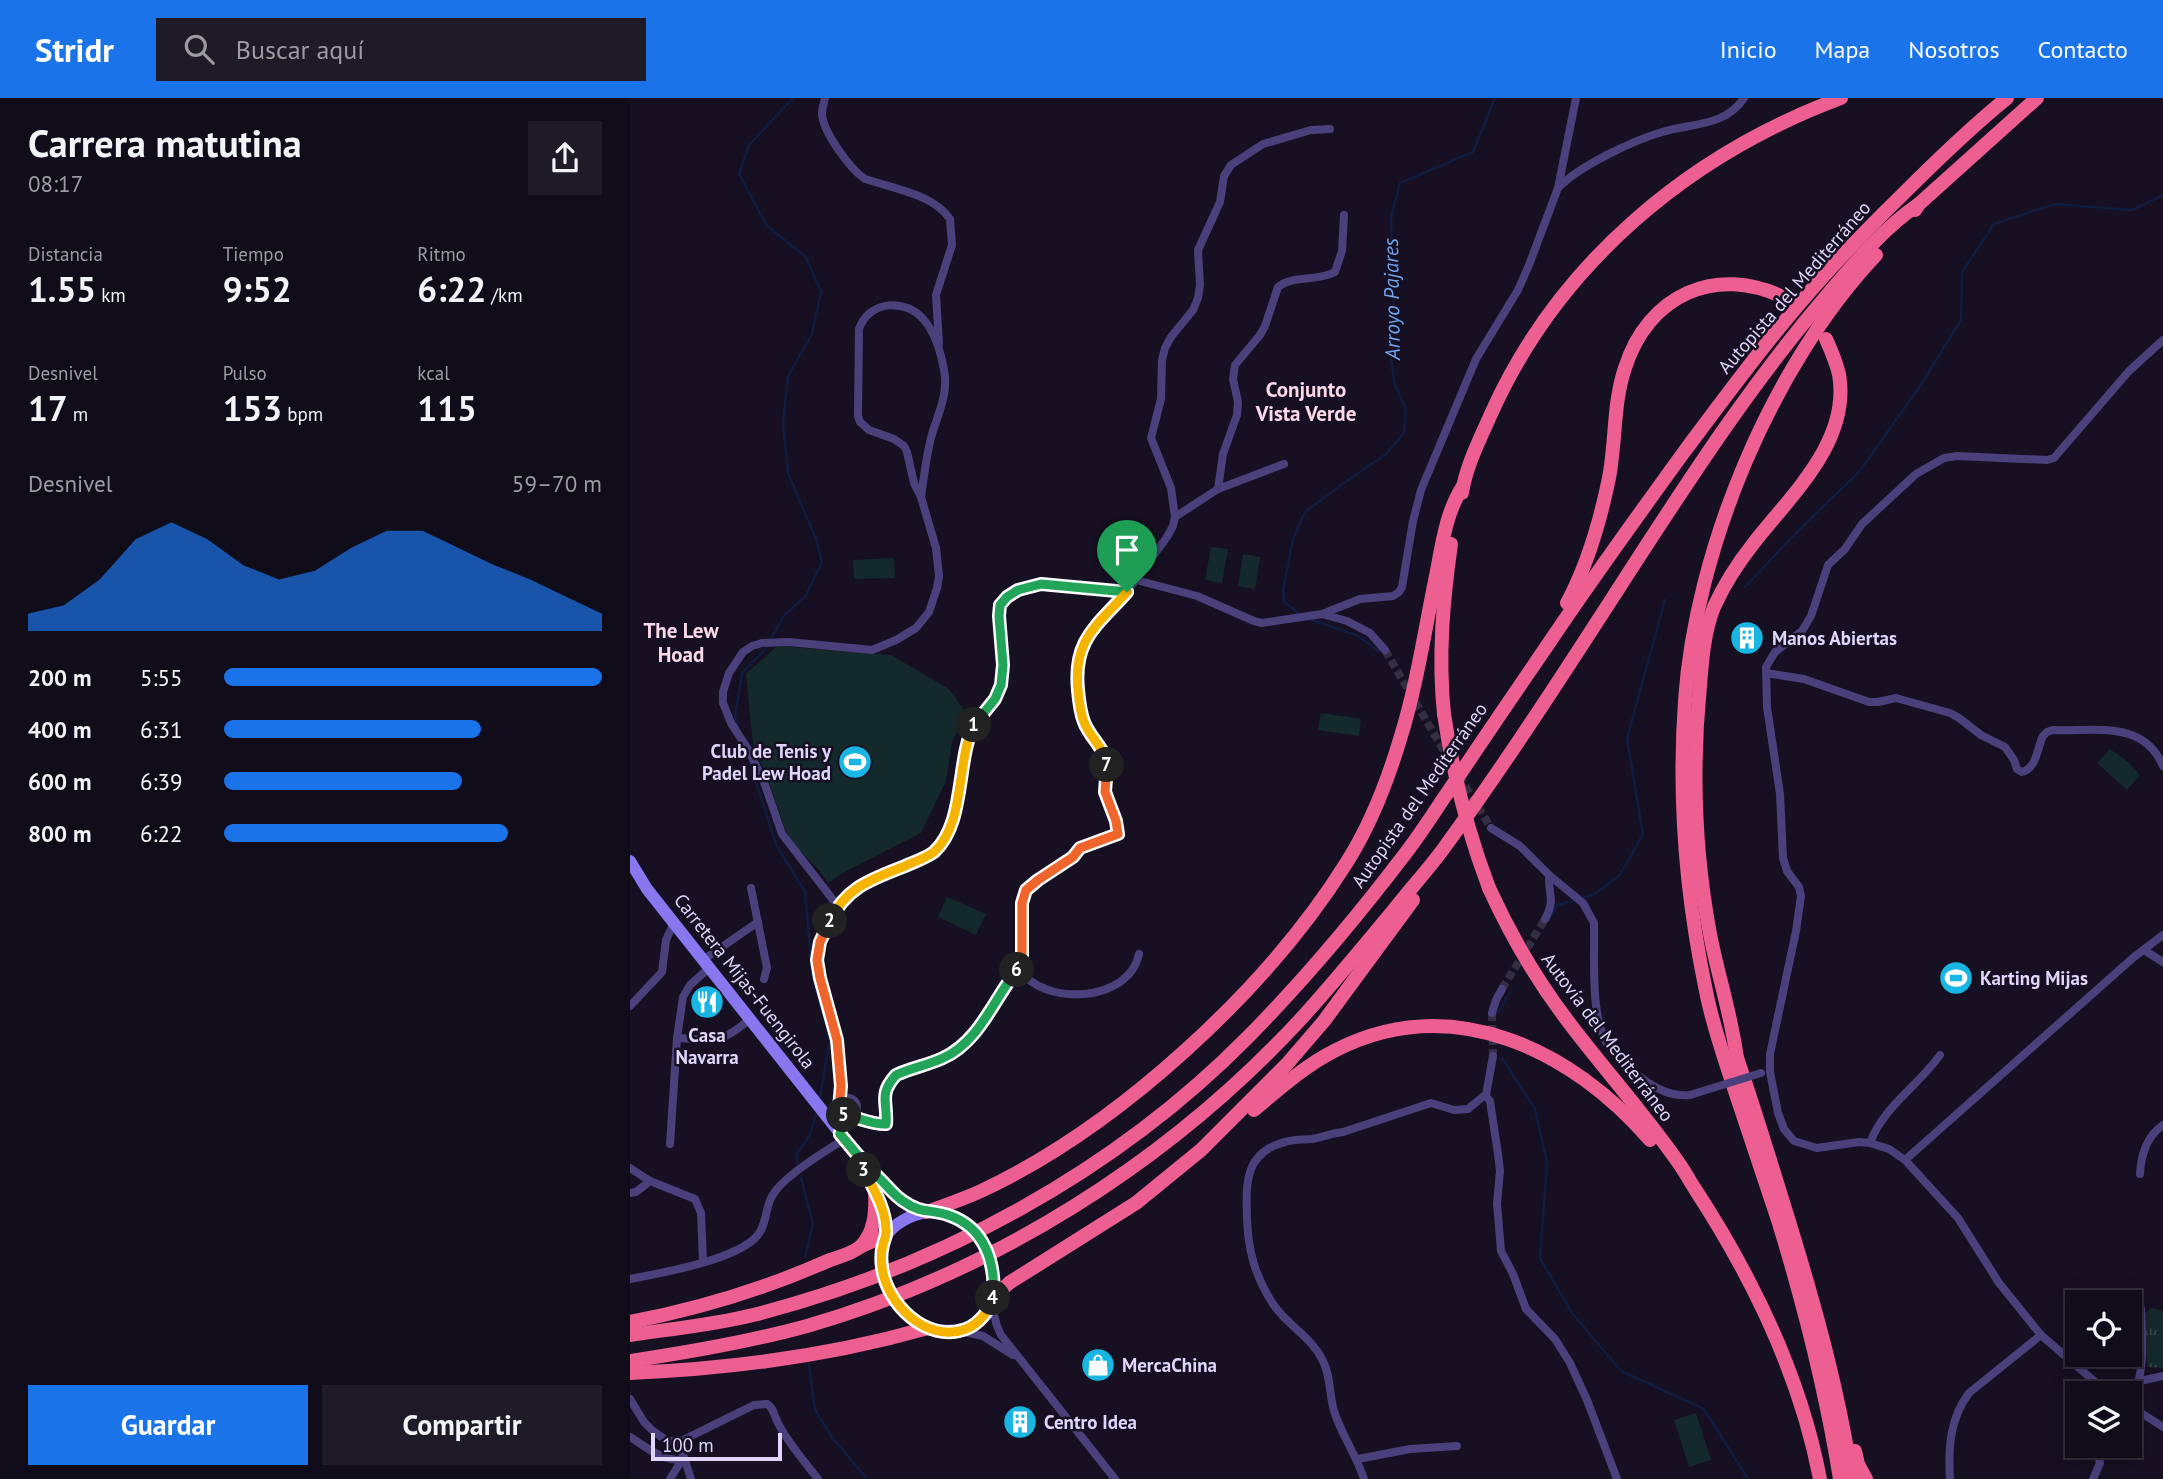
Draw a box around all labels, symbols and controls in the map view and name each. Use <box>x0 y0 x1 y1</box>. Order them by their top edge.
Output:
search box <box>156 18 646 81</box>
text: Stridr <box>35 28 114 71</box>
icon: search <box>180 30 218 68</box>
text: Buscar aquí <box>236 33 364 66</box>
text: Inicio <box>1720 34 1777 65</box>
text: Mapa <box>1815 34 1870 65</box>
text: Nosotros <box>1908 34 2000 65</box>
text: Contacto <box>2038 34 2128 65</box>
text: Carrera matutina <box>28 118 302 167</box>
button: share <box>528 121 602 195</box>
text: 08:17 <box>28 169 83 198</box>
street label: Autopista del Mediterráneo <box>1713 196 1875 378</box>
water label: Arroyo Pajares <box>1377 237 1406 361</box>
text: Distancia <box>28 242 103 266</box>
text: Tiempo <box>223 242 284 266</box>
text: Ritmo <box>417 242 466 266</box>
text: 1.55 <box>28 266 96 312</box>
text: 9:52 <box>223 266 292 312</box>
text: 6:22 <box>417 266 486 312</box>
text: km <box>96 283 126 307</box>
text: /km <box>486 283 523 307</box>
text: Desnivel <box>28 361 98 385</box>
text: Pulso <box>223 361 267 385</box>
text: kcal <box>417 361 450 385</box>
district label: Conjunto Vista Verde <box>1255 376 1356 427</box>
text: 17 <box>28 385 68 431</box>
text: 153 <box>223 385 282 431</box>
text: 115 <box>417 385 477 431</box>
text: m <box>68 402 88 426</box>
text: bpm <box>282 402 323 426</box>
text: Desnivel <box>28 469 112 498</box>
text: 59–70 m <box>512 469 602 498</box>
pin <box>1097 520 1157 592</box>
icon: arrive <box>1108 531 1146 569</box>
district label: The Lew Hoad <box>643 617 719 668</box>
building icon: Manos Abiertas <box>1728 619 1766 657</box>
place label: Manos Abiertas <box>1772 626 1897 650</box>
text: 200 m <box>28 663 91 692</box>
text: 5:55 <box>140 663 183 692</box>
street label: Autopista del Mediterráneo <box>1346 698 1492 892</box>
pin: 1 <box>956 708 992 742</box>
text: 1 <box>968 712 979 736</box>
text: 400 m <box>28 715 91 744</box>
text: 6:31 <box>140 715 183 744</box>
place label: Club de Tenis y Padel Lew Hoad <box>702 739 832 785</box>
sports icon: Club de Tenis y Padel Lew Hoad <box>836 743 874 781</box>
pin: 7 <box>1090 748 1124 782</box>
text: 7 <box>1101 752 1112 776</box>
text: 600 m <box>28 767 91 796</box>
text: 6:39 <box>140 767 183 796</box>
text: 800 m <box>28 819 91 848</box>
text: 6:22 <box>140 819 183 848</box>
street label: Carretera Mijas-Fuengirola <box>669 889 821 1073</box>
pin: 2 <box>812 904 848 938</box>
text: 2 <box>824 908 835 932</box>
street label: Autovía del Mediterráneo <box>1537 948 1679 1126</box>
pin: 6 <box>1000 952 1034 988</box>
text: 6 <box>1011 957 1022 981</box>
sports icon: Karting Mijas <box>1937 959 1975 997</box>
place label: Karting Mijas <box>1980 966 2088 990</box>
restaurant icon: Casa Navarra <box>688 983 726 1021</box>
place label: Casa Navarra <box>675 1023 739 1069</box>
pin: 5 <box>826 1098 862 1132</box>
text: 5 <box>838 1102 849 1126</box>
pin: 3 <box>846 1152 882 1188</box>
text: 3 <box>858 1157 869 1181</box>
pin: 4 <box>976 1280 1010 1316</box>
text: 4 <box>987 1285 998 1309</box>
map controls <box>2065 1290 2142 1458</box>
button: locate <box>2065 1290 2142 1367</box>
shop icon: MercaChina <box>1079 1346 1117 1384</box>
place label: MercaChina <box>1122 1353 1217 1377</box>
button: layers <box>2065 1381 2142 1458</box>
button: Guardar <box>28 1385 308 1465</box>
button: Compartir <box>322 1385 602 1465</box>
building icon: Centro Idea <box>1001 1403 1039 1441</box>
place label: Centro Idea <box>1044 1410 1137 1434</box>
scale bar <box>651 1430 782 1462</box>
text: 100 m <box>662 1433 714 1457</box>

